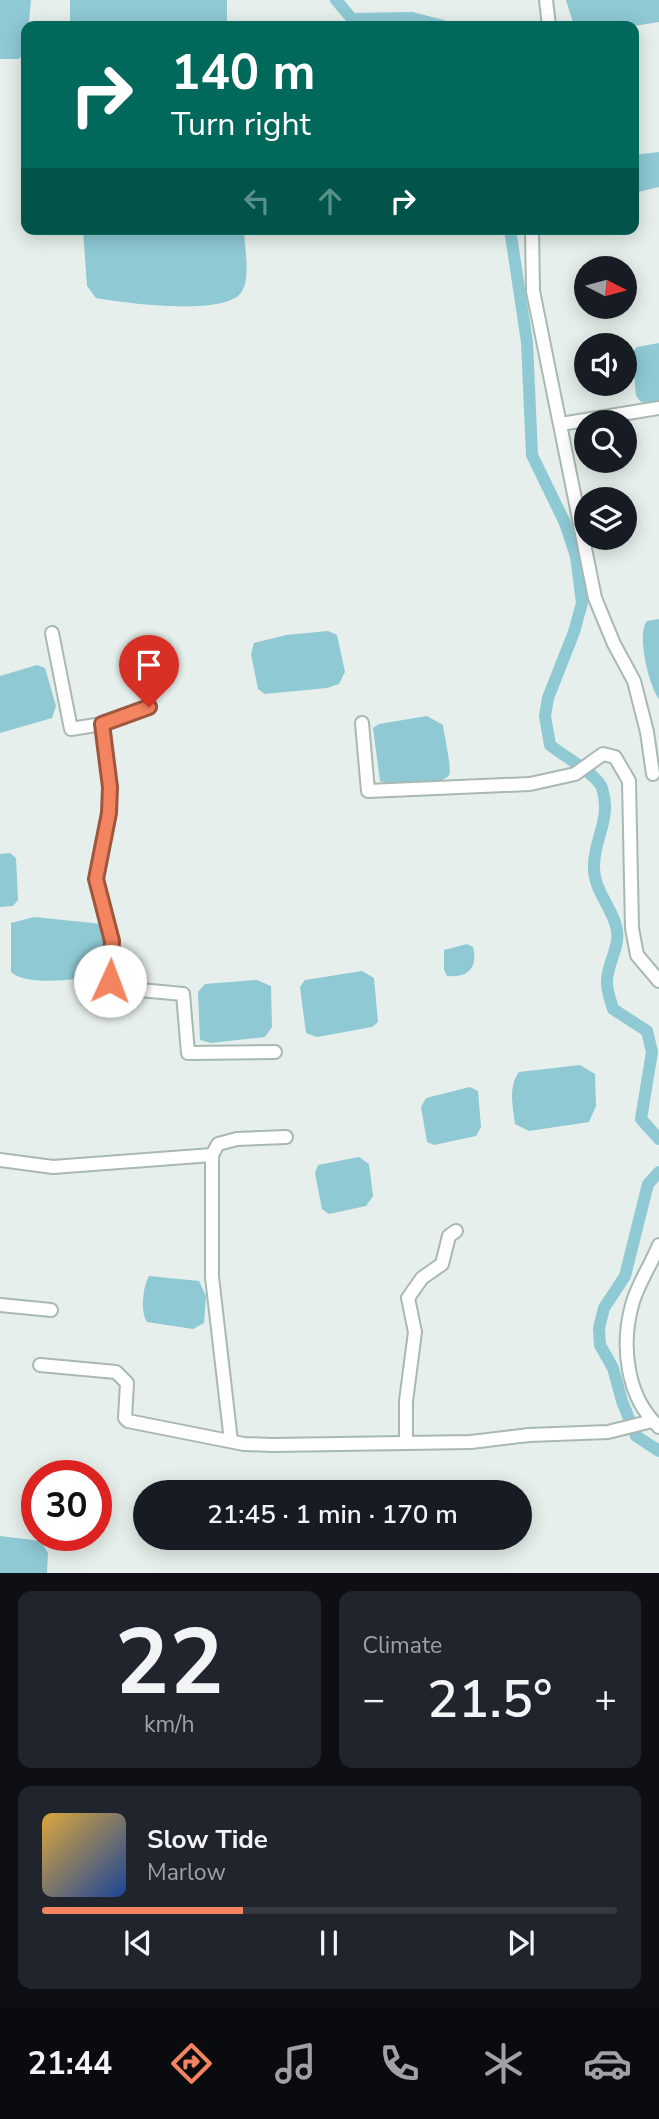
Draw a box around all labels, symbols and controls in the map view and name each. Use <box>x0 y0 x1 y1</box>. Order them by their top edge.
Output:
text: 140 m <box>171 39 315 106</box>
icon: right <box>56 49 147 140</box>
text: Turn right <box>171 103 311 146</box>
icon: left <box>238 182 276 220</box>
icon: ahead <box>311 182 349 220</box>
icon: right <box>384 182 422 220</box>
north arrow <box>574 256 637 318</box>
map controls <box>574 256 637 550</box>
button: sound <box>574 333 637 396</box>
button: search <box>574 410 637 473</box>
button: layers <box>574 487 637 550</box>
pin <box>119 635 179 707</box>
icon: arrive <box>130 646 168 684</box>
position arrow <box>73 944 147 1018</box>
speed limit sign: 30 <box>21 1460 112 1551</box>
text: 21:45 · 1 min · 170 m <box>207 1497 458 1532</box>
text: 22 <box>115 1601 224 1725</box>
text: Climate <box>363 1630 442 1661</box>
text: 21.5° <box>427 1664 552 1735</box>
text: − <box>363 1674 385 1725</box>
text: + <box>594 1674 617 1725</box>
text: km/h <box>144 1709 195 1740</box>
text: Slow Tide <box>147 1822 268 1857</box>
text: Marlow <box>147 1857 226 1888</box>
icon: previous <box>119 1924 157 1962</box>
icon: pause <box>310 1924 348 1962</box>
icon: next <box>502 1924 540 1962</box>
icon: directions <box>167 2039 216 2088</box>
icon: music <box>271 2039 320 2088</box>
icon: phone <box>375 2039 424 2088</box>
icon: climate <box>479 2039 528 2088</box>
icon: car <box>583 2039 632 2088</box>
text: 21:44 <box>27 2042 112 2085</box>

